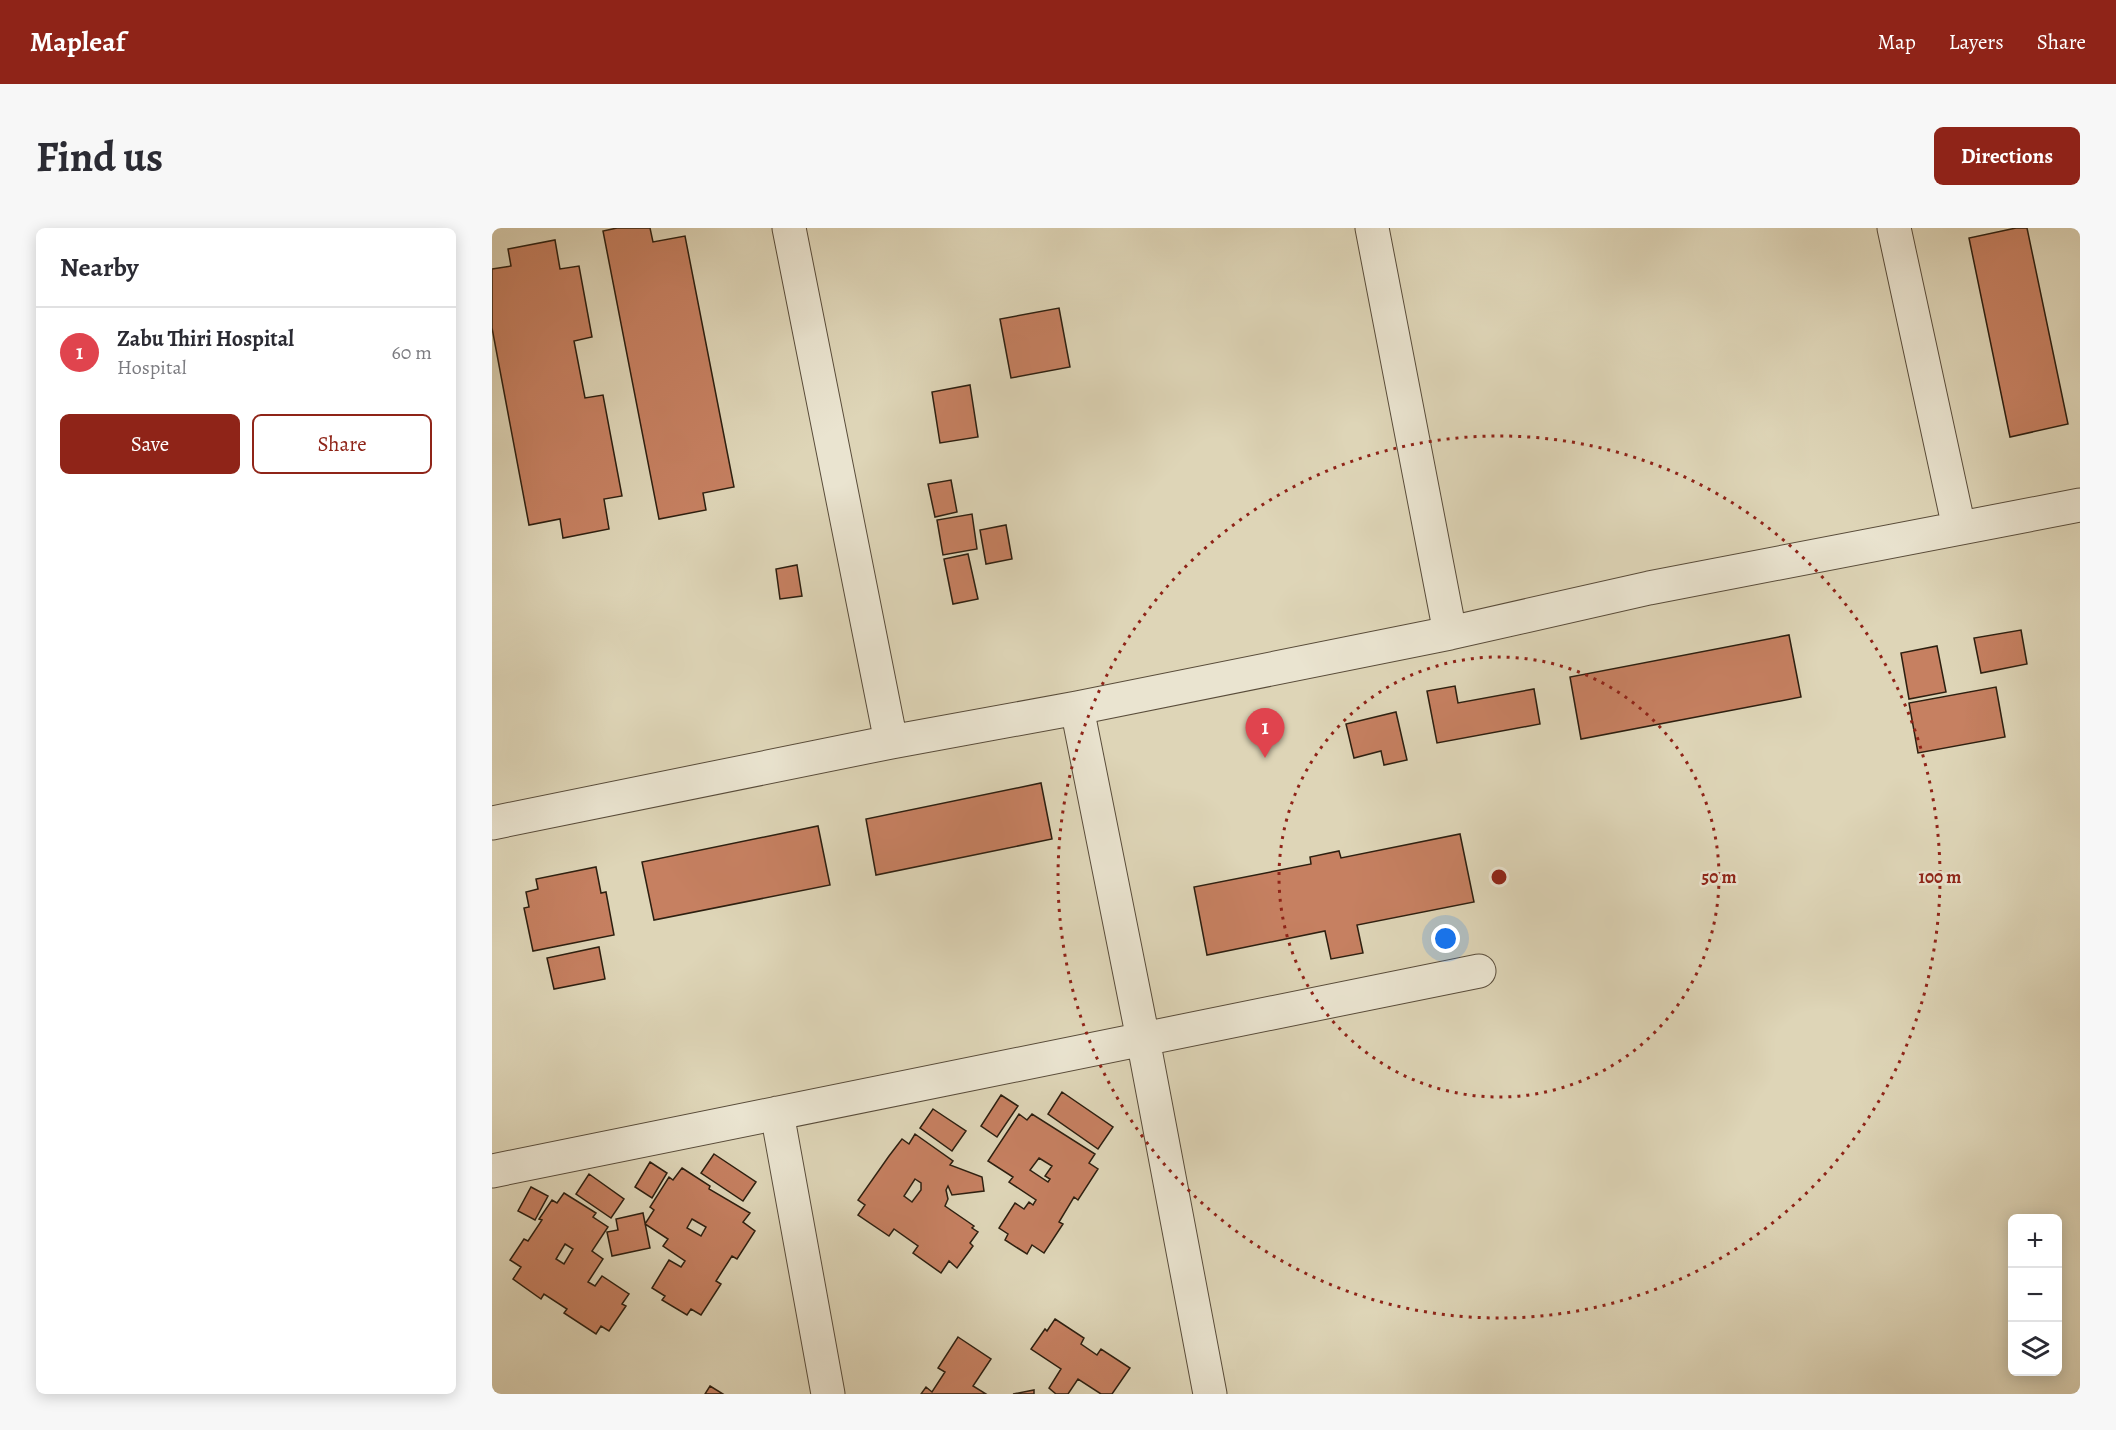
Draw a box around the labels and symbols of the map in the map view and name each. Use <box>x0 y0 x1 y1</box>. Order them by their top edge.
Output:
pin: 1 <box>1246 708 1284 758</box>
text: 50 m <box>1702 865 1736 889</box>
text: 100 m <box>1919 865 1961 889</box>
centre of rings <box>1489 867 1509 887</box>
your location <box>1431 924 1460 953</box>

